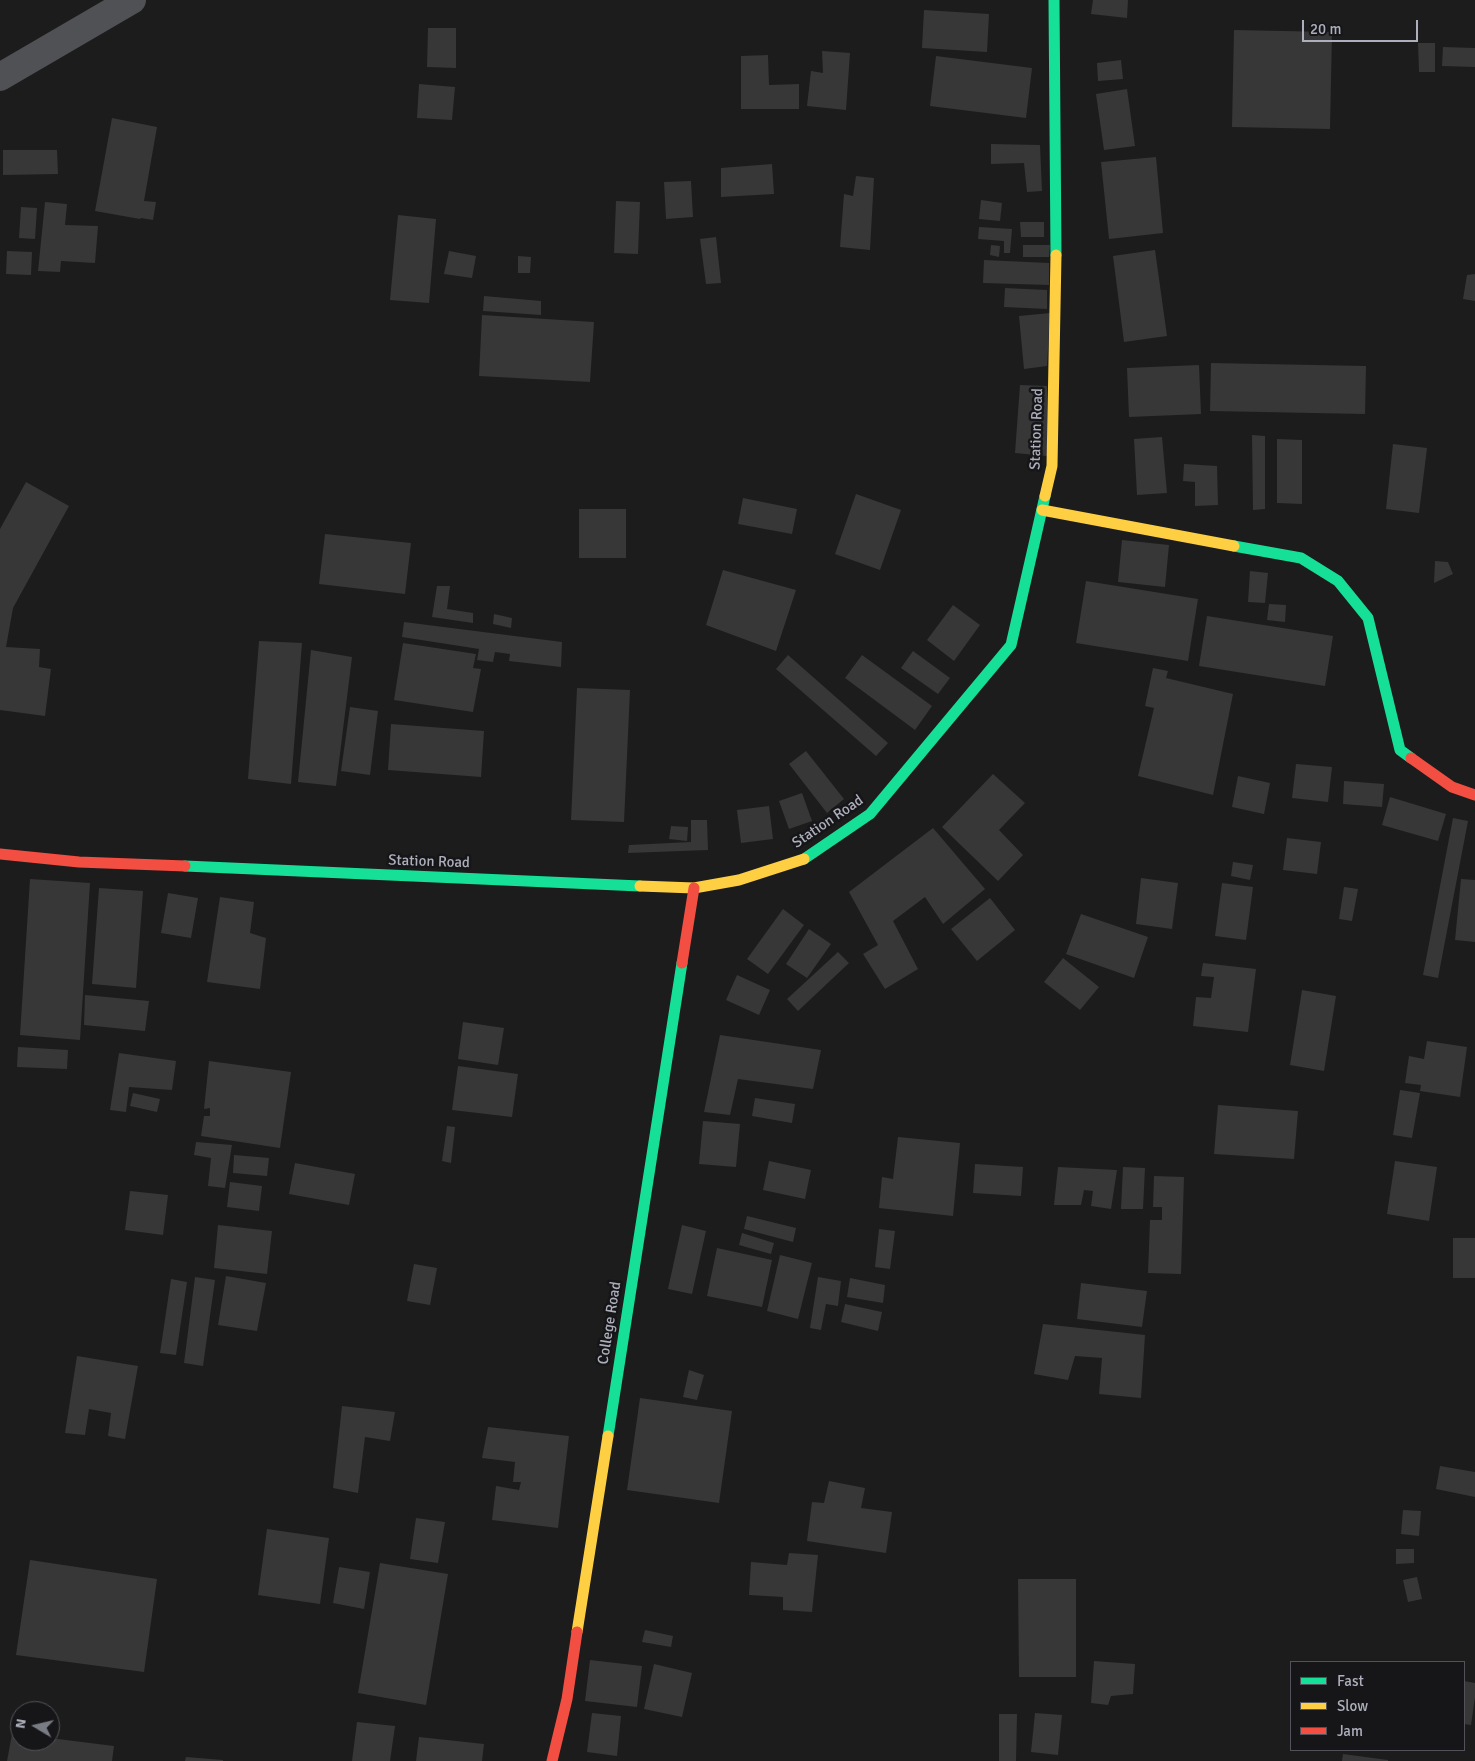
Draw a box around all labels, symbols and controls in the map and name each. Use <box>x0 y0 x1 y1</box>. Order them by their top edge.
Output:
scale bar <box>1305 10 1421 42</box>
text: 20 m <box>1310 20 1341 38</box>
street label: Station Road <box>1027 388 1047 470</box>
street label: Station Road <box>789 792 867 852</box>
street label: Station Road <box>388 852 470 872</box>
street label: College Road <box>595 1280 625 1366</box>
legend <box>1290 1661 1465 1751</box>
text: Fast <box>1337 1672 1364 1690</box>
text: Slow <box>1337 1697 1368 1715</box>
north arrow <box>10 1701 60 1751</box>
text: N <box>12 1718 30 1730</box>
text: Jam <box>1337 1722 1363 1740</box>

